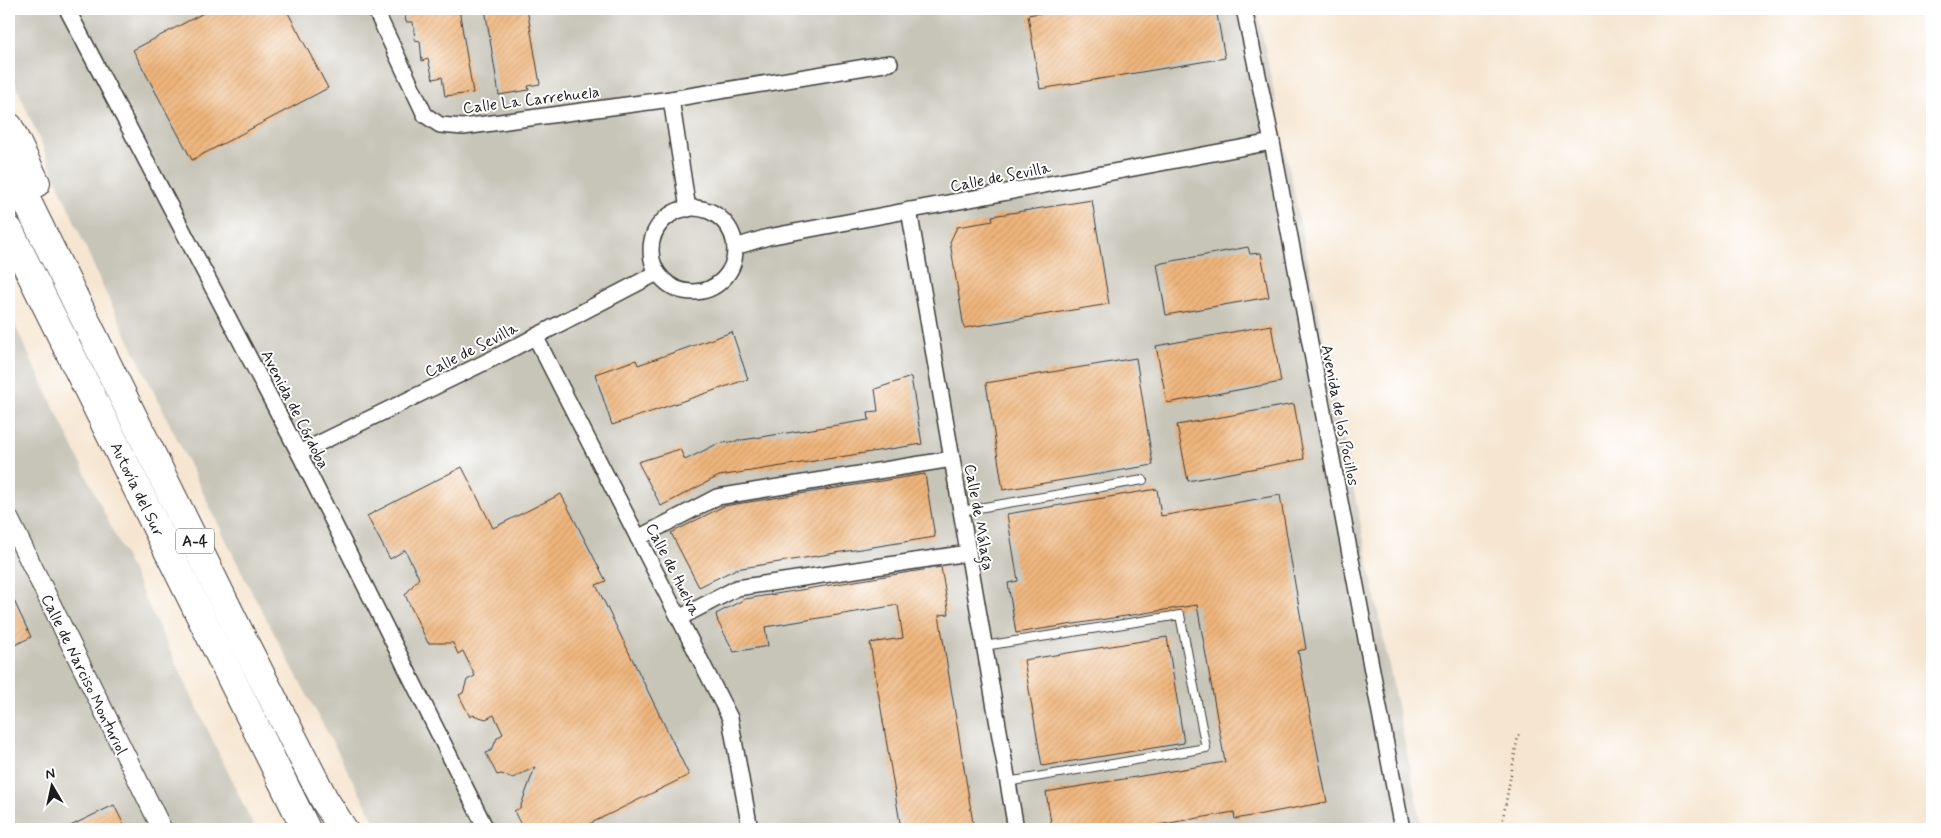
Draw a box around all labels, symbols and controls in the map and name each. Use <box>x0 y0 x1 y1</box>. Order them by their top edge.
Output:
street label: Calle La Carrehuela <box>462 82 601 119</box>
street label: Calle de Sevilla <box>948 157 1053 197</box>
street label: Calle de Sevilla <box>422 318 522 383</box>
street label: Avenida de los Pocillos <box>1316 343 1364 488</box>
street label: Avenida de Córdoba <box>256 347 334 473</box>
street label: Autovía del Sur <box>105 439 169 541</box>
street label: Calle de Málaga <box>958 462 998 573</box>
street label: Calle de Huelva <box>640 520 705 620</box>
road number: A-4 <box>176 528 214 554</box>
street label: Calle de Narciso Monturiol <box>36 591 132 759</box>
north arrow <box>28 760 78 810</box>
text: N <box>44 765 56 784</box>

